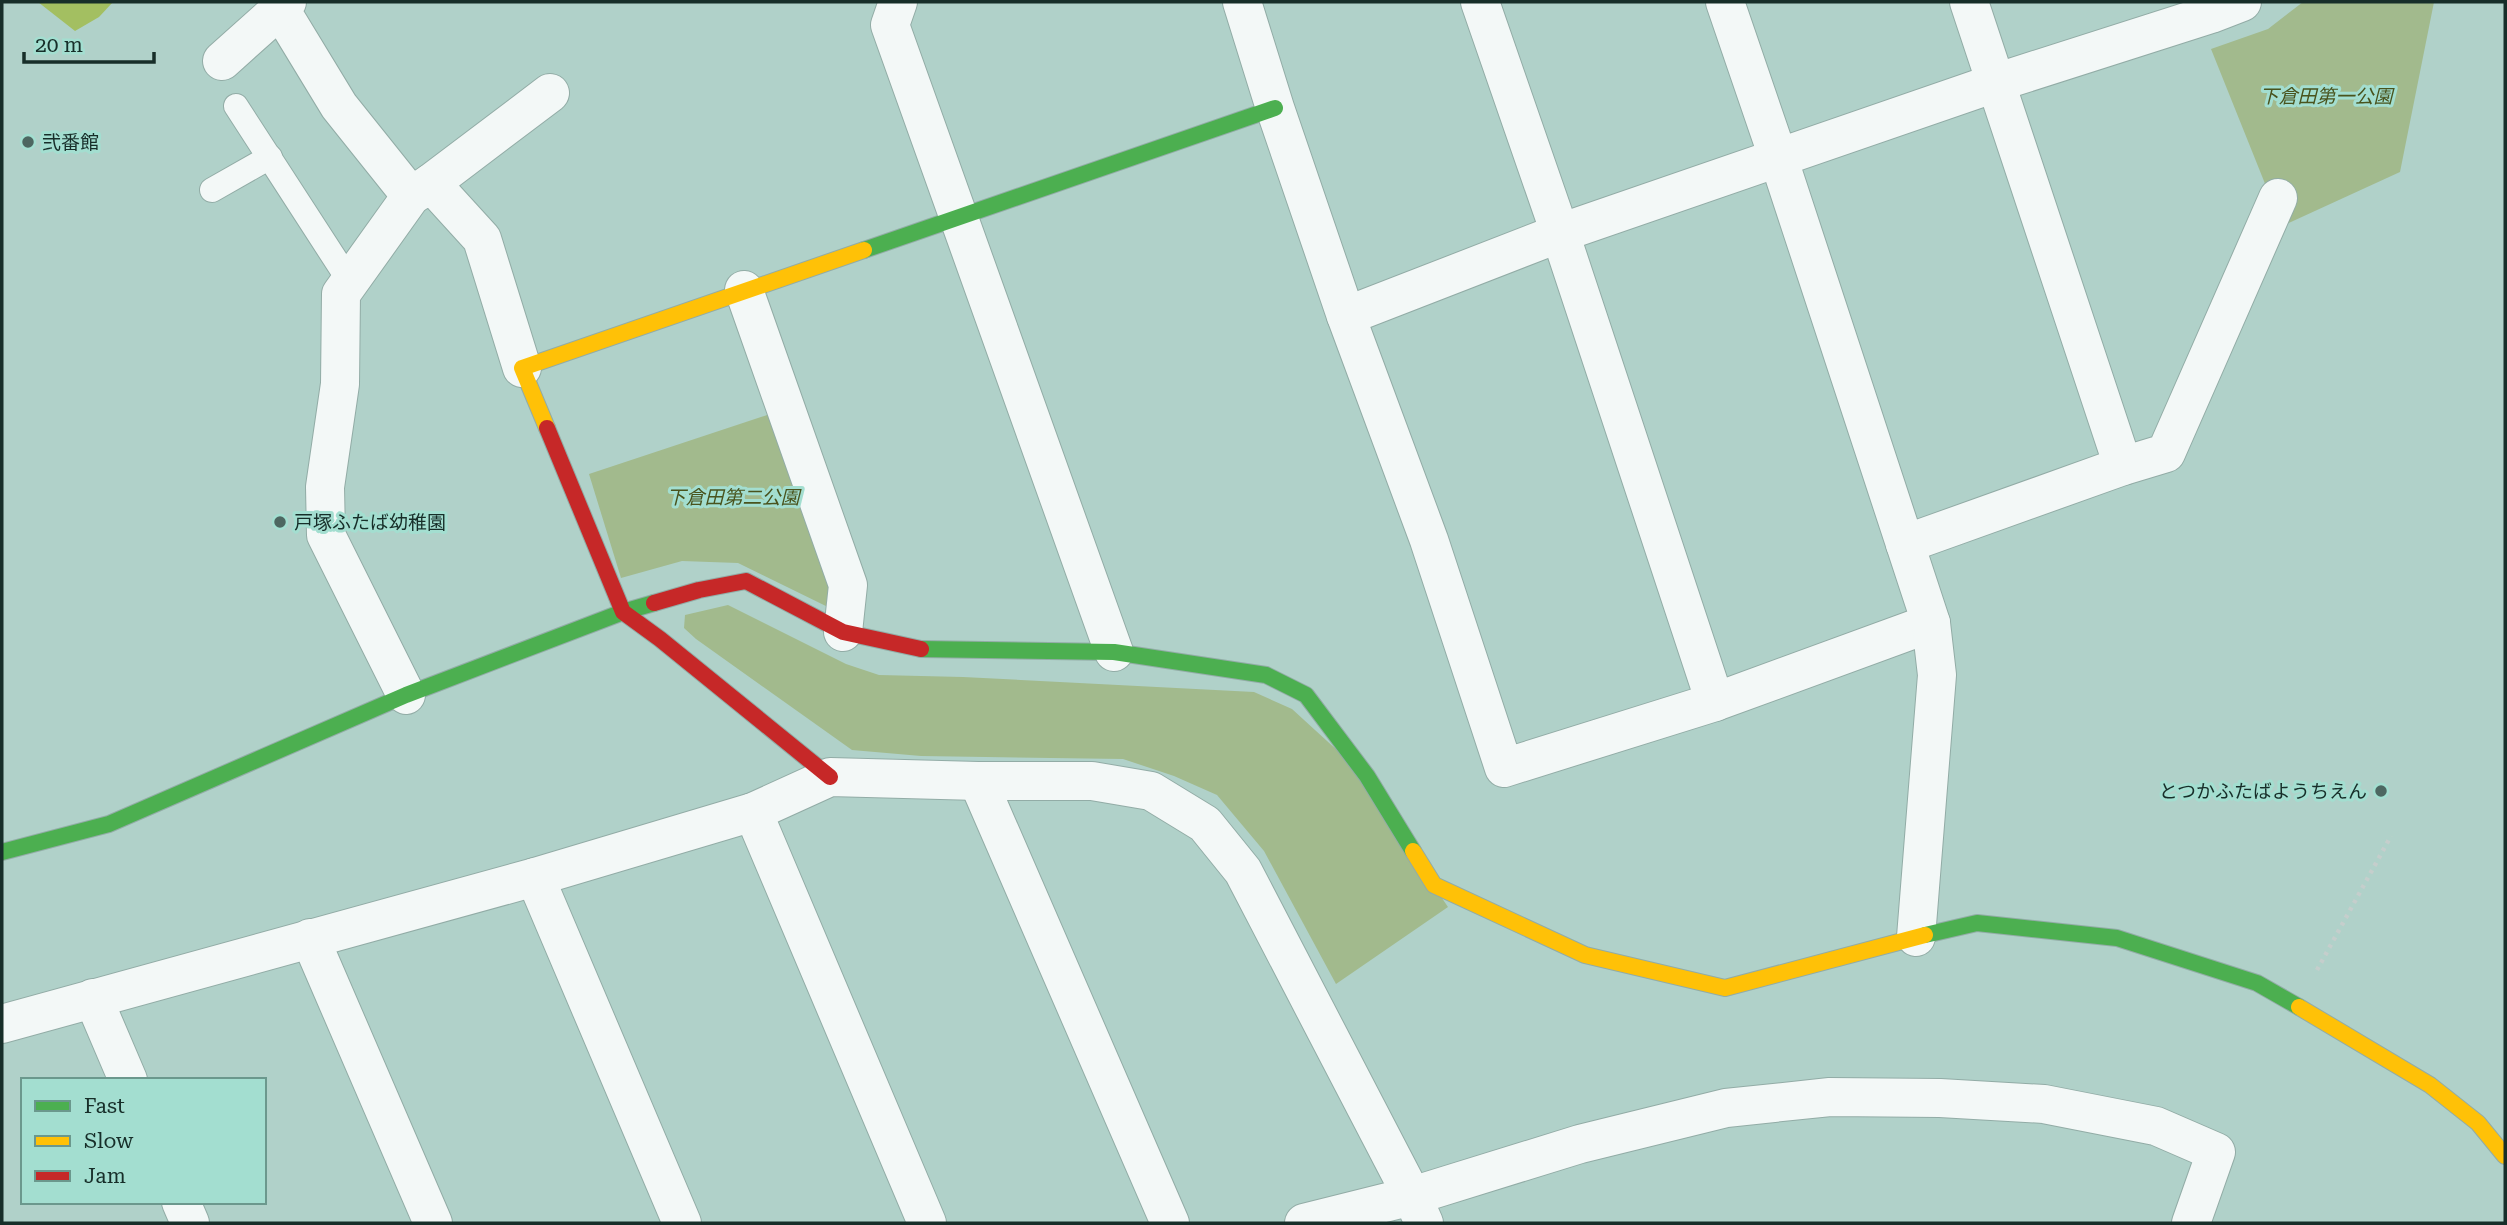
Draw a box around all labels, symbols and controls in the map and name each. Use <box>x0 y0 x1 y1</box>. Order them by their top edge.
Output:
scale bar <box>24 21 154 65</box>
text: 20 m <box>35 33 83 57</box>
park label: 下倉田第一公園 <box>2259 85 2395 108</box>
place label: 弐番館 <box>42 131 99 154</box>
marker: 弐番館 <box>20 134 36 150</box>
park label: 下倉田第二公園 <box>666 486 802 509</box>
place label: 戸塚ふたば幼稚園 <box>294 511 446 534</box>
marker: 戸塚ふたば幼稚園 <box>272 514 288 530</box>
place label: とつかふたばようちえん <box>2159 780 2367 803</box>
marker: とつかふたばようちえん <box>2373 783 2389 799</box>
legend <box>21 1078 266 1204</box>
text: Fast <box>84 1094 125 1118</box>
text: Slow <box>84 1129 134 1153</box>
text: Jam <box>84 1164 126 1188</box>

